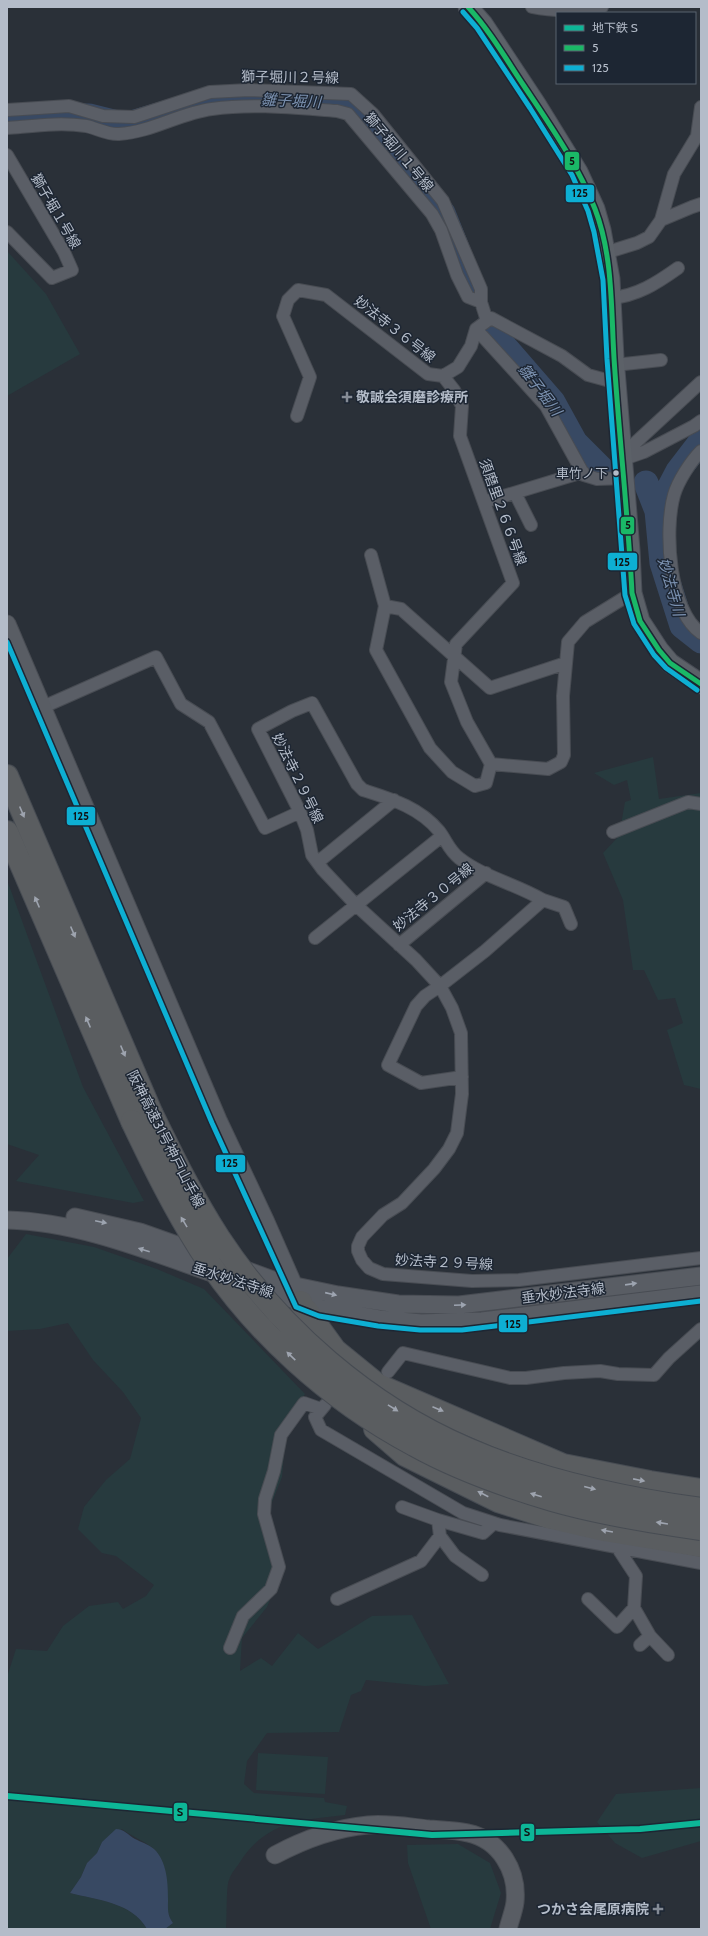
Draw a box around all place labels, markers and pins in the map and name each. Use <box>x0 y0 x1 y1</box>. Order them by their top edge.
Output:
place label: 敬誠会須磨診療所 <box>356 388 468 406</box>
marker: 敬誠会須磨診療所 <box>341 391 353 403</box>
place label: 車竹ノ下 <box>556 465 608 481</box>
marker: 車竹ノ下 <box>611 468 621 478</box>
place label: つかさ会尾原病院 <box>537 1900 649 1918</box>
marker: つかさ会尾原病院 <box>652 1903 664 1915</box>

